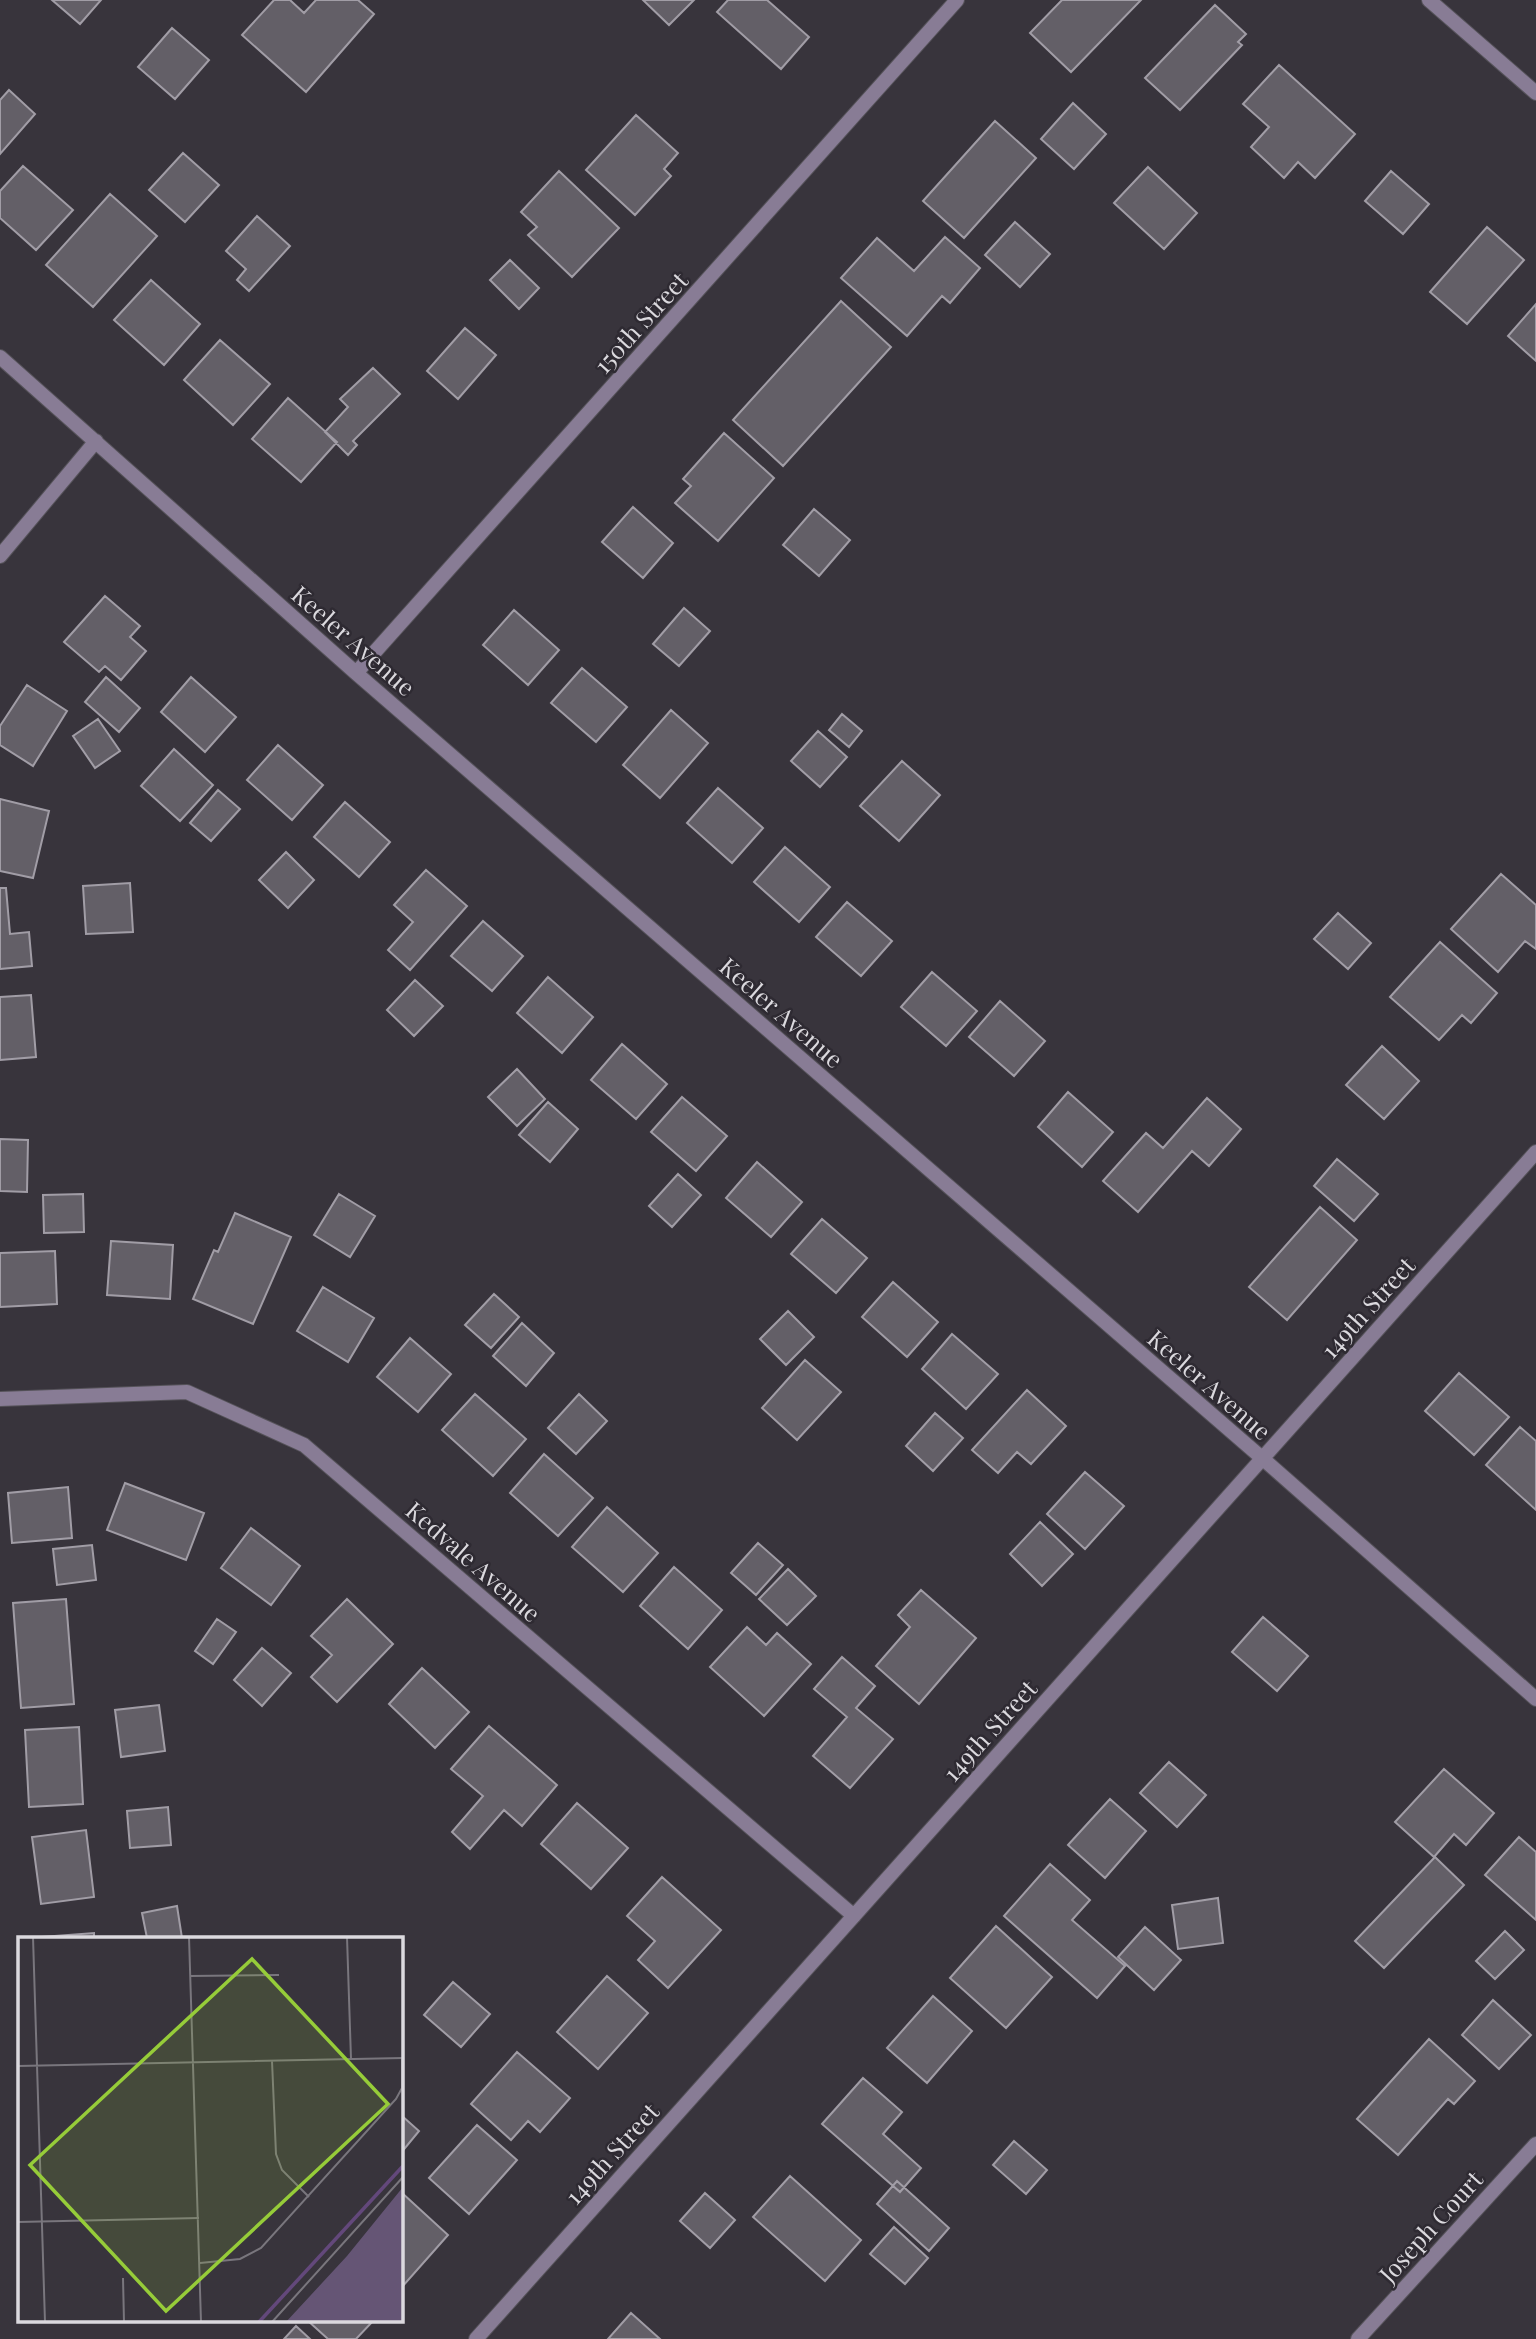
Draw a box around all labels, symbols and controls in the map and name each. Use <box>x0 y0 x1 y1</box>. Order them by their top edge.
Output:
street label: 150th Street <box>586 264 694 380</box>
street label: Keeler Avenue <box>286 578 422 702</box>
street label: Keeler Avenue <box>714 950 850 1074</box>
street label: 149th Street <box>1313 1249 1421 1365</box>
street label: Keeler Avenue <box>1142 1322 1278 1446</box>
street label: Kedvale Avenue <box>400 1494 548 1628</box>
street label: 149th Street <box>935 1672 1043 1788</box>
inset map <box>18 1937 402 2322</box>
street label: 149th Street <box>557 2095 665 2211</box>
street label: Joseph Court <box>1371 2163 1489 2290</box>

